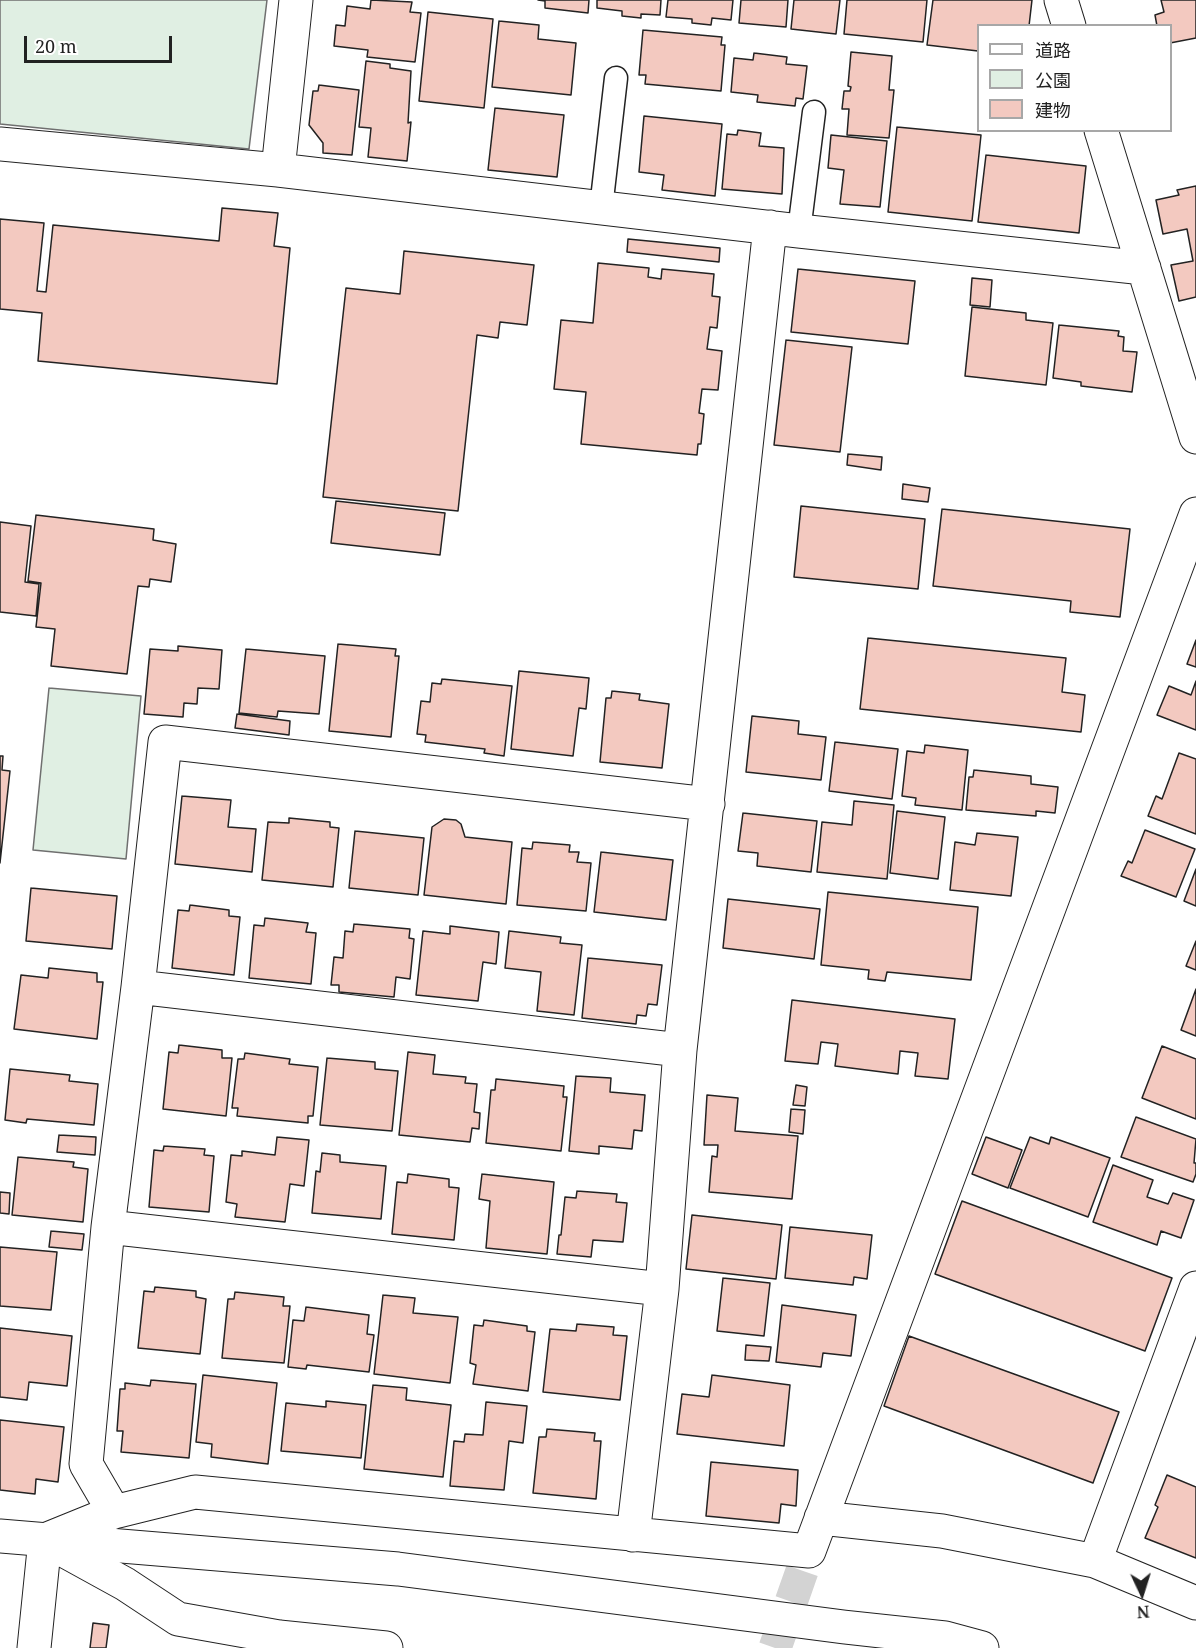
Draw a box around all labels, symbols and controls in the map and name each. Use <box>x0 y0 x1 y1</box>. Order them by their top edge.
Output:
scale bar <box>27 24 176 62</box>
legend <box>977 24 1172 132</box>
text: 20 m <box>35 34 77 58</box>
text: 道路 <box>1035 38 1071 62</box>
text: 公園 <box>1035 68 1071 92</box>
text: 建物 <box>1035 98 1071 122</box>
north arrow <box>1112 1564 1172 1624</box>
text: N <box>1136 1601 1150 1623</box>

